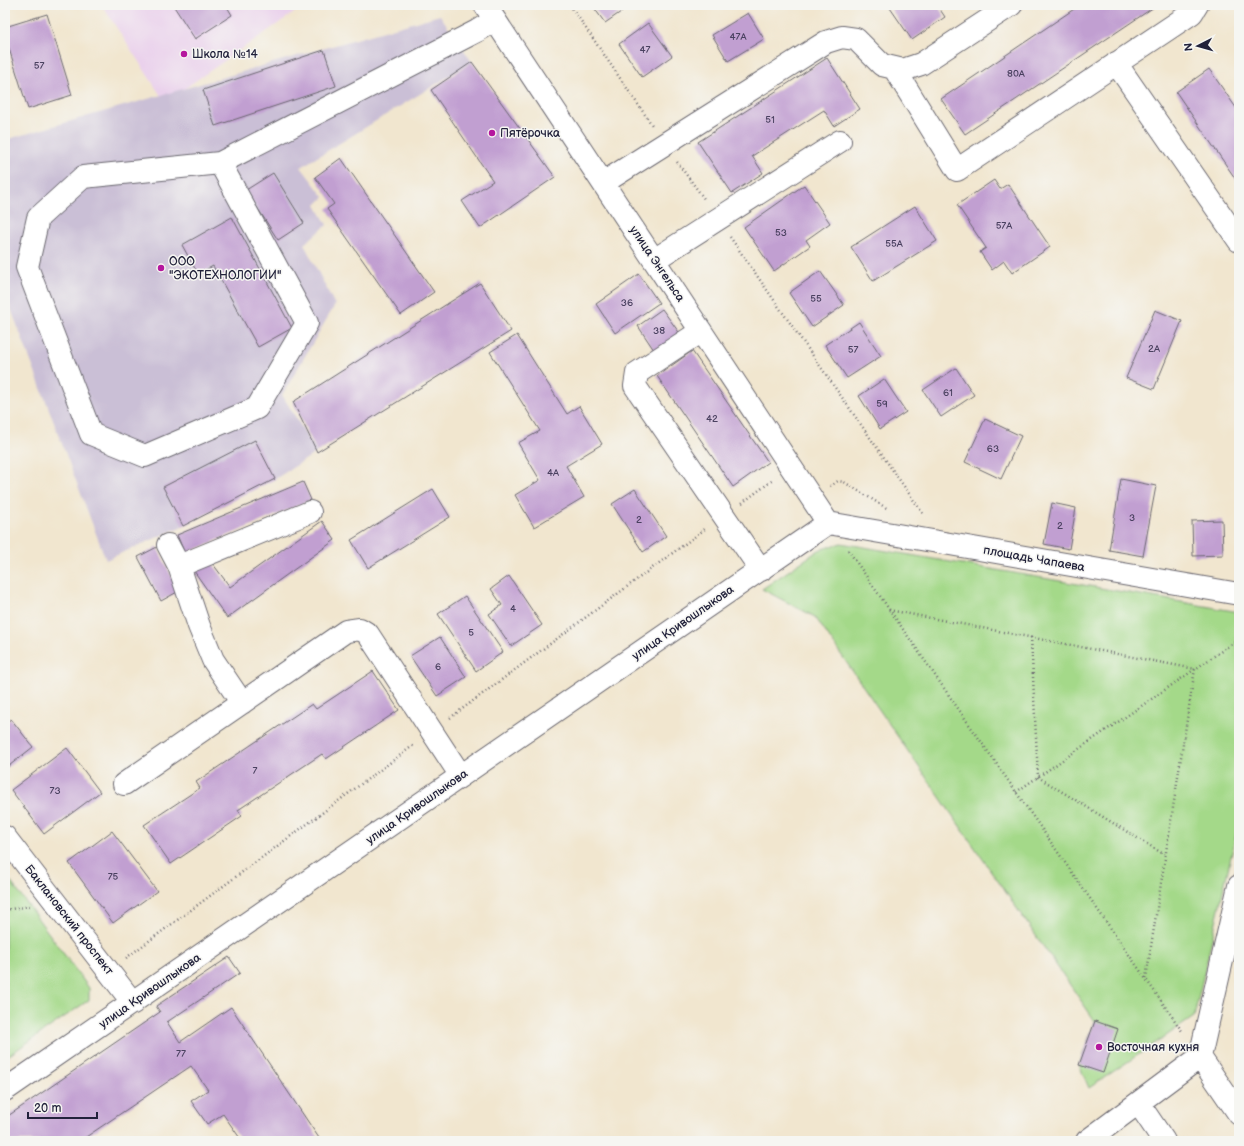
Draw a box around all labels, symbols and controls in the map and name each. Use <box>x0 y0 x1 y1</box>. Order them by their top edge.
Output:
north arrow <box>1178 26 1218 66</box>
house number: 47А <box>729 31 747 43</box>
text: N <box>1182 42 1195 52</box>
house number: 47 <box>639 44 651 56</box>
place label: Школа №14 <box>192 47 259 62</box>
marker: Школа №14 <box>179 49 189 59</box>
house number: 57 <box>34 60 44 72</box>
house number: 80А <box>1007 68 1026 80</box>
house number: 51 <box>765 114 775 126</box>
place label: Пятёрочка <box>500 126 560 141</box>
marker: Пятёрочка <box>487 128 497 138</box>
house number: 57А <box>996 220 1013 232</box>
street label: улица Энгельса <box>626 223 688 305</box>
house number: 53 <box>775 227 787 239</box>
house number: 55А <box>885 238 904 250</box>
place label: ООО "ЭКОТЕХНОЛОГИИ" <box>169 254 281 283</box>
marker: ООО "ЭКОТЕХНОЛОГИИ" <box>156 263 166 273</box>
house number: 55 <box>810 293 822 305</box>
house number: 36 <box>621 297 633 309</box>
house number: 38 <box>653 325 665 337</box>
house number: 2А <box>1148 343 1161 355</box>
house number: 57 <box>848 344 858 356</box>
house number: 61 <box>943 387 953 399</box>
house number: 59 <box>876 398 888 410</box>
house number: 42 <box>706 413 718 425</box>
house number: 63 <box>987 443 999 455</box>
house number: 4А <box>547 467 560 479</box>
house number: 3 <box>1129 512 1135 524</box>
house number: 2 <box>636 514 642 526</box>
house number: 2 <box>1057 520 1063 532</box>
street label: площадь Чапаева <box>982 543 1086 575</box>
street label: улица Кривошлыкова <box>629 582 737 664</box>
house number: 4 <box>510 603 516 615</box>
house number: 5 <box>468 627 474 639</box>
house number: 6 <box>435 661 441 673</box>
house number: 7 <box>253 765 258 777</box>
street label: улица Кривошлыкова <box>363 766 471 848</box>
house number: 73 <box>49 785 61 797</box>
street label: Баклановский проспект <box>21 862 117 978</box>
house number: 75 <box>108 871 119 883</box>
street label: улица Кривошлыкова <box>96 950 204 1032</box>
place label: Восточная кухня <box>1107 1040 1200 1055</box>
marker: Восточная кухня <box>1094 1042 1104 1052</box>
house number: 77 <box>176 1048 186 1060</box>
scale bar <box>28 1094 97 1120</box>
text: 20 m <box>34 1101 61 1116</box>

